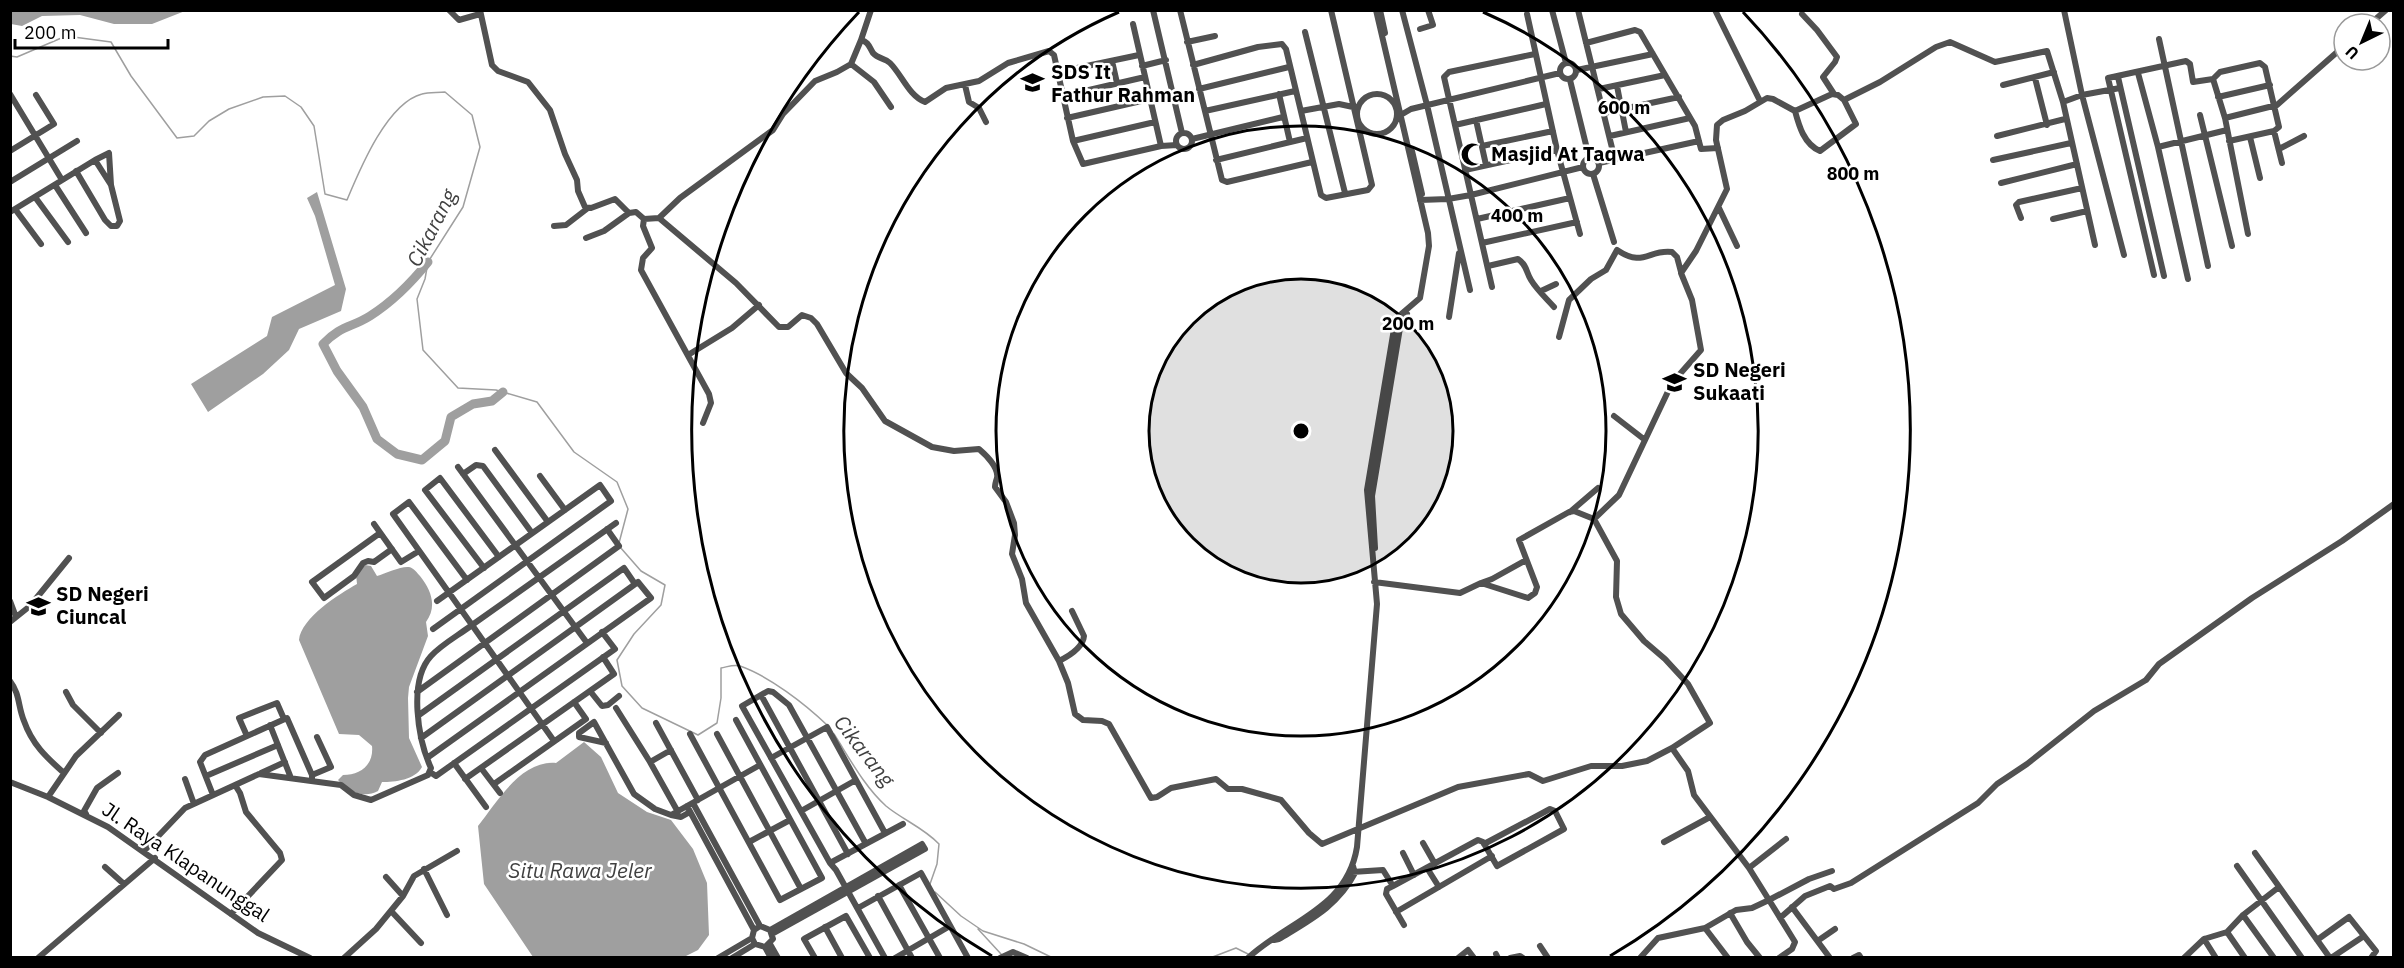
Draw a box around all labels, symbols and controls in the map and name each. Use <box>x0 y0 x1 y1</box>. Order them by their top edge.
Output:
scale bar <box>15 12 168 50</box>
north arrow <box>2332 12 2392 72</box>
text: 200 m <box>24 21 76 44</box>
text: U <box>2341 42 2363 64</box>
place label: SDS It Fathur Rahman <box>1051 58 1195 108</box>
school or university icon: SDS It Fathur Rahman <box>1020 70 1046 96</box>
text: 600 m <box>1598 96 1650 119</box>
place label: Masjid At Taqwa <box>1491 140 1645 167</box>
mosque icon: Masjid At Taqwa <box>1460 141 1486 167</box>
text: 800 m <box>1827 162 1879 185</box>
water label: Cikarang <box>400 183 463 271</box>
text: 400 m <box>1491 204 1543 227</box>
text: 200 m <box>1382 312 1434 335</box>
place label: SD Negeri Sukaati <box>1693 356 1786 406</box>
school or university icon: SD Negeri Sukaati <box>1662 369 1688 395</box>
centre of rings <box>1291 421 1311 441</box>
place label: SD Negeri Ciuncal <box>56 580 149 630</box>
school or university icon: SD Negeri Ciuncal <box>25 593 51 619</box>
water label: Cikarang <box>828 709 902 793</box>
street label: Jl. Raya Klapanunggal <box>97 795 275 928</box>
water label: Situ Rawa Jeler <box>508 856 653 884</box>

